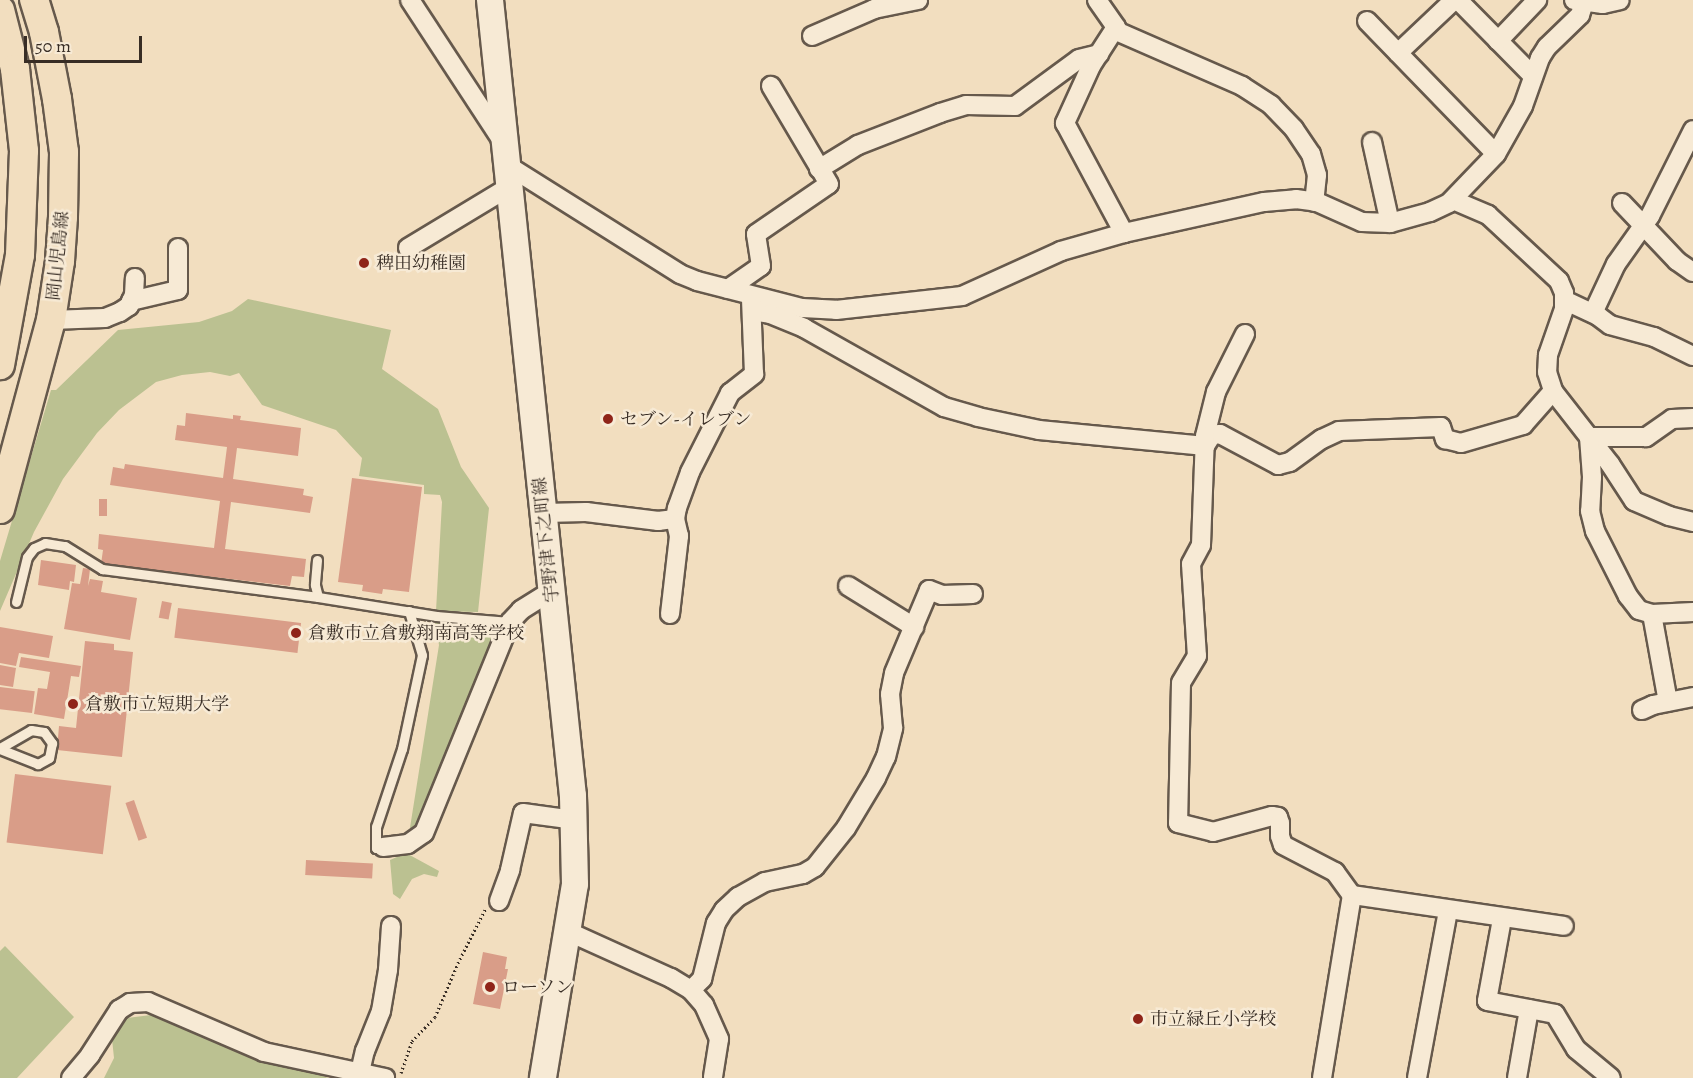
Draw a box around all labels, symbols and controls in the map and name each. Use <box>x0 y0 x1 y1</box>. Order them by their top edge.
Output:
scale bar <box>27 24 146 62</box>
text: 50 m <box>35 34 71 58</box>
street label: 岡山児島線 <box>43 210 73 302</box>
place label: 稗田幼稚園 <box>376 252 466 274</box>
marker: 稗田幼稚園 <box>357 256 371 270</box>
place label: セブン-イレブン <box>620 408 753 430</box>
marker: セブン-イレブン <box>601 412 615 426</box>
street label: 宇野津下之町線 <box>529 476 563 604</box>
place label: 倉敷市立倉敷翔南高等学校 <box>308 622 524 644</box>
marker: 倉敷市立倉敷翔南高等学校 <box>289 626 303 640</box>
place label: 倉敷市立短期大学 <box>85 693 229 715</box>
marker: 倉敷市立短期大学 <box>66 697 80 711</box>
place label: ローソン <box>502 976 574 998</box>
marker: ローソン <box>483 980 497 994</box>
place label: 市立緑丘小学校 <box>1150 1008 1276 1030</box>
marker: 市立緑丘小学校 <box>1131 1012 1145 1026</box>

